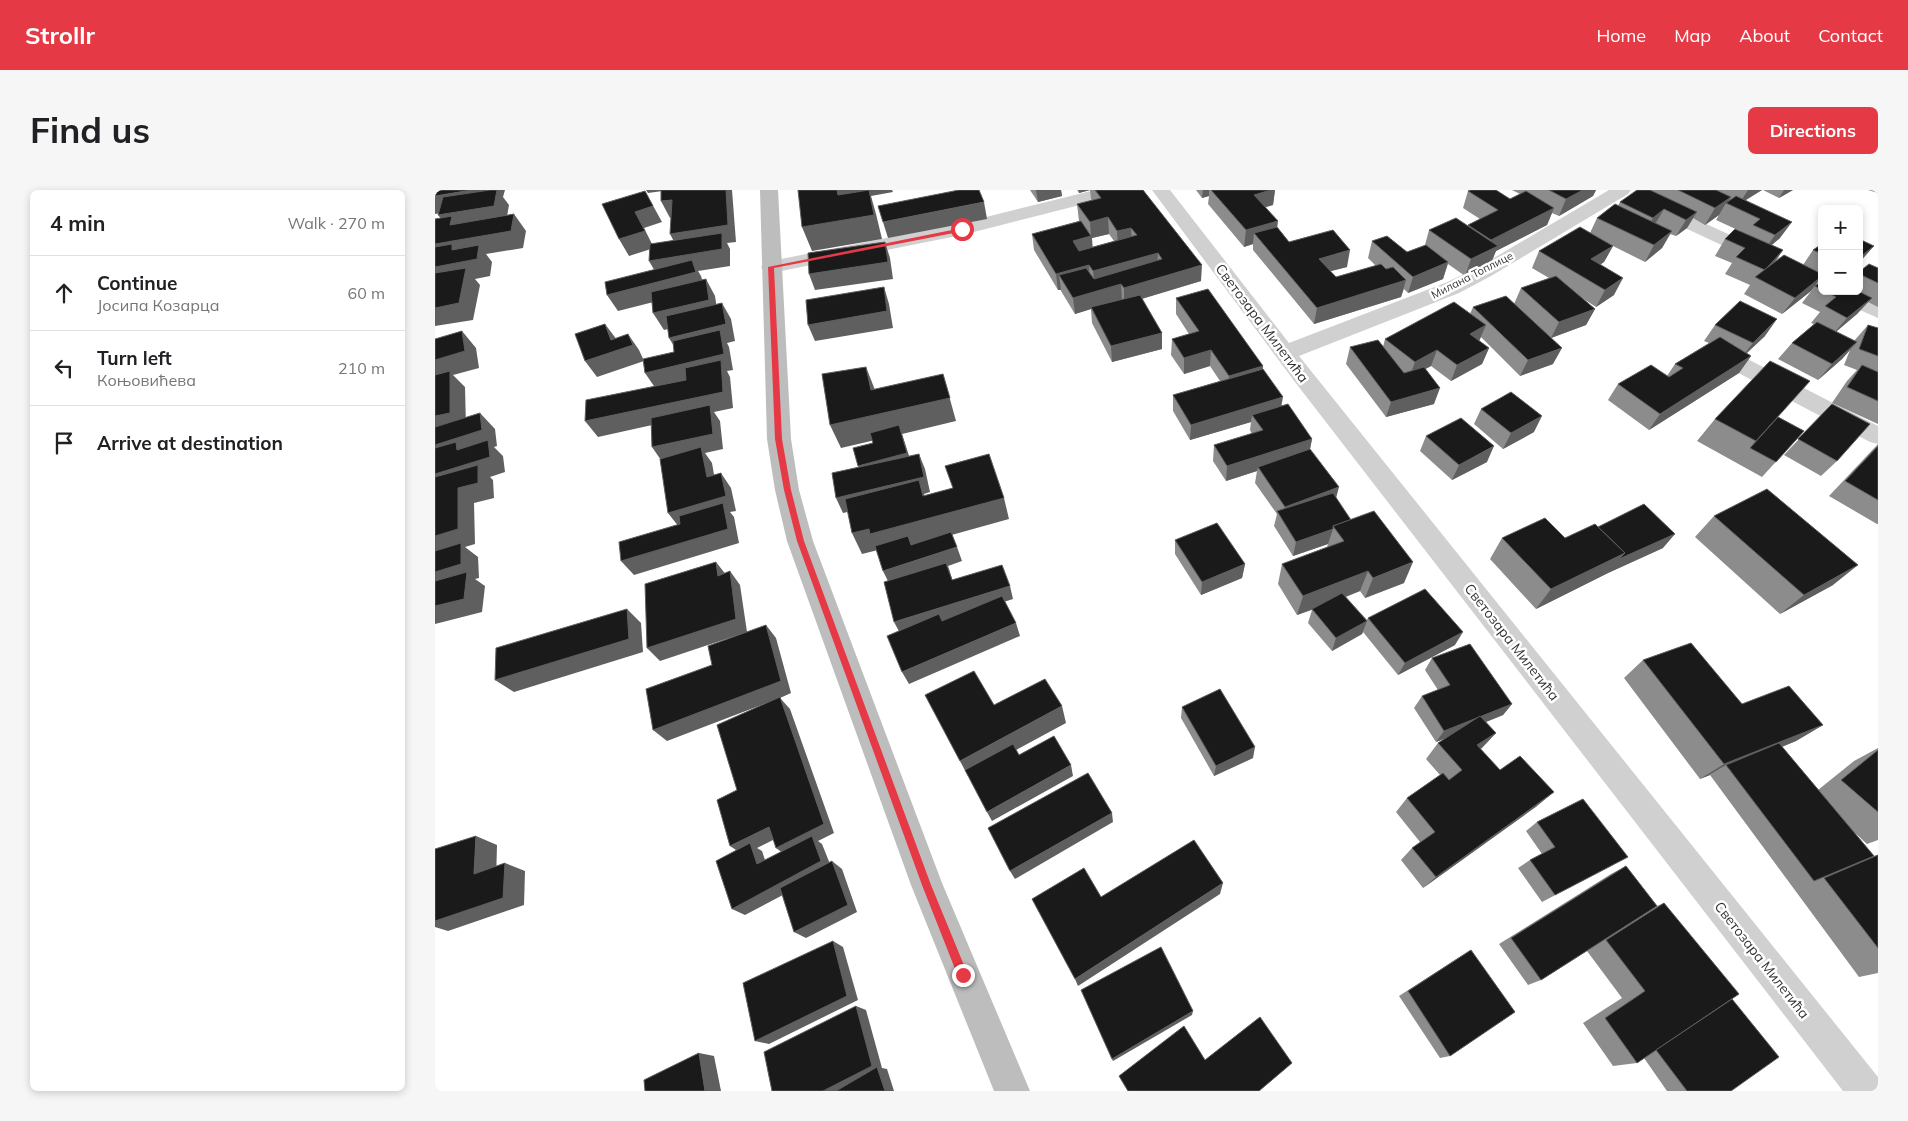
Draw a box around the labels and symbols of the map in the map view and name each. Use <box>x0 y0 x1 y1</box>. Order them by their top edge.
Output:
route start <box>951 218 974 241</box>
street label: Милана Топлице <box>1429 248 1515 302</box>
street label: Светозара Милетића <box>1212 260 1312 386</box>
street label: Светозара Милетића <box>1461 580 1563 704</box>
street label: Светозара Милетића <box>1711 898 1813 1022</box>
route end <box>952 964 975 987</box>

